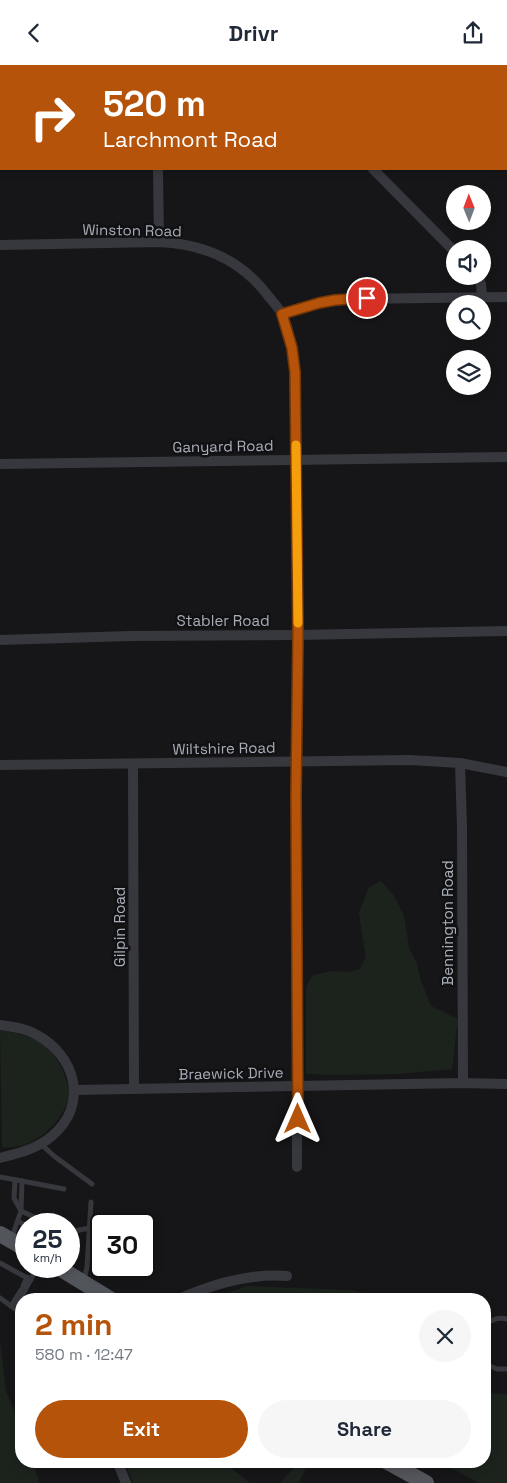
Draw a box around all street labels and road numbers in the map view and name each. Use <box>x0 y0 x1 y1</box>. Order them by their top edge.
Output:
street label: Winston Road <box>82 220 182 240</box>
street label: Ganyard Road <box>172 436 274 456</box>
street label: Stabler Road <box>176 611 270 630</box>
street label: Wiltshire Road <box>172 738 276 758</box>
street label: Bennington Road <box>438 860 457 986</box>
street label: Gilpin Road <box>110 887 129 967</box>
street label: Braewick Drive <box>178 1063 284 1083</box>

